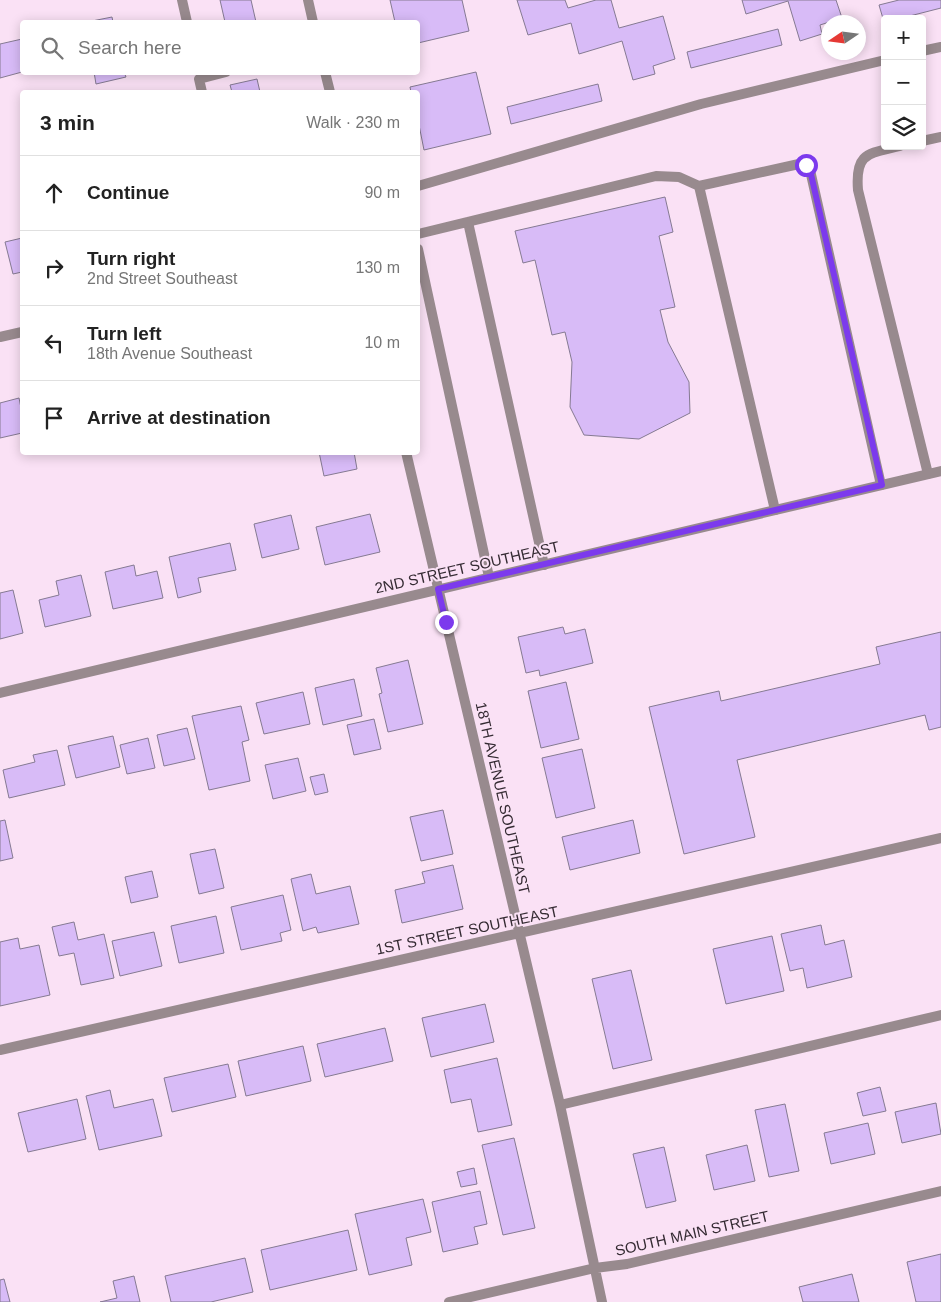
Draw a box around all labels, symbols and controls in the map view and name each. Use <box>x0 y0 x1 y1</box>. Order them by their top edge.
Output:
north arrow <box>821 15 866 60</box>
map controls <box>881 15 926 150</box>
button: + <box>881 15 926 60</box>
search box <box>20 20 420 75</box>
icon: search <box>38 34 66 62</box>
text: Search here <box>78 37 182 58</box>
button: − <box>881 60 926 105</box>
button: layers <box>881 105 926 150</box>
text: 3 min <box>40 111 95 134</box>
text: Walk · 230 m <box>306 114 400 131</box>
route start <box>795 154 818 177</box>
icon: ahead <box>40 179 68 207</box>
text: Continue <box>87 182 169 203</box>
text: 90 m <box>364 184 400 201</box>
text: Turn right <box>87 248 175 269</box>
icon: right <box>40 254 68 282</box>
text: 130 m <box>356 259 400 276</box>
text: 2nd Street Southeast <box>87 270 237 287</box>
text: Turn left <box>87 323 162 344</box>
icon: left <box>40 329 68 357</box>
text: 10 m <box>364 334 400 351</box>
text: 18th Avenue Southeast <box>87 345 252 362</box>
icon: arrive <box>40 404 68 432</box>
text: Arrive at destination <box>87 407 271 428</box>
street label: 2ND STREET SOUTHEAST <box>373 537 561 597</box>
route end <box>435 611 458 634</box>
street label: 18TH AVENUE SOUTHEAST <box>473 700 533 896</box>
street label: 1ST STREET SOUTHEAST <box>374 902 560 958</box>
street label: SOUTH MAIN STREET <box>613 1207 771 1259</box>

